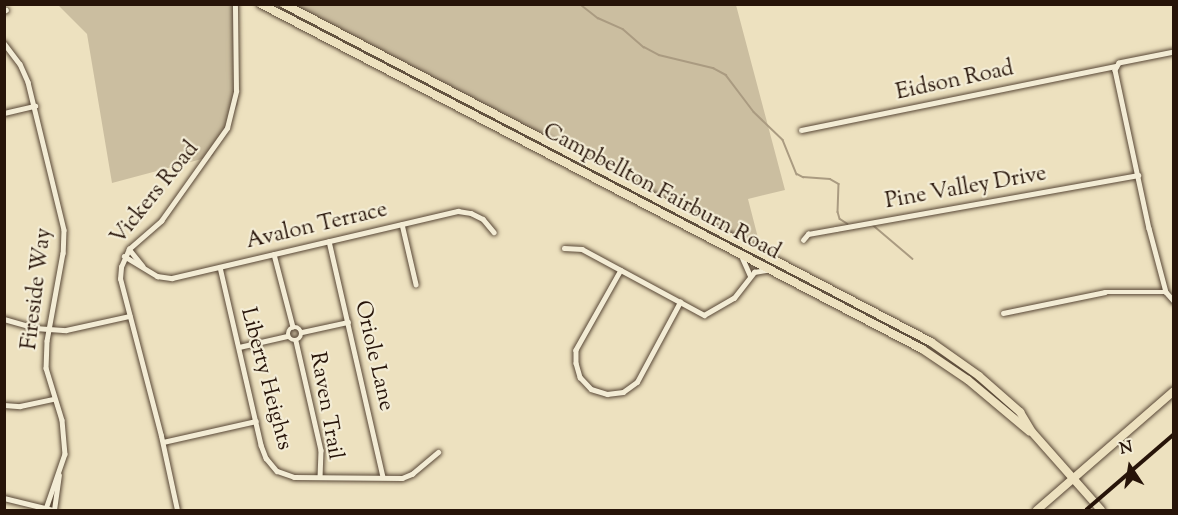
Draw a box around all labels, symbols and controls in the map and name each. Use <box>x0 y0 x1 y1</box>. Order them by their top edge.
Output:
street label: Eidson Road <box>894 57 1016 107</box>
street label: Campbellton Fairburn Road <box>538 119 784 267</box>
street label: Vickers Road <box>106 137 206 251</box>
street label: Pine Valley Drive <box>883 162 1049 216</box>
street label: Avalon Terrace <box>244 198 390 256</box>
street label: Fireside Way <box>17 227 59 351</box>
street label: Oriole Lane <box>347 298 399 414</box>
street label: Liberty Heights <box>233 305 297 453</box>
street label: Raven Trail <box>303 350 347 462</box>
text: N <box>1118 436 1135 461</box>
north arrow <box>1100 437 1160 497</box>

